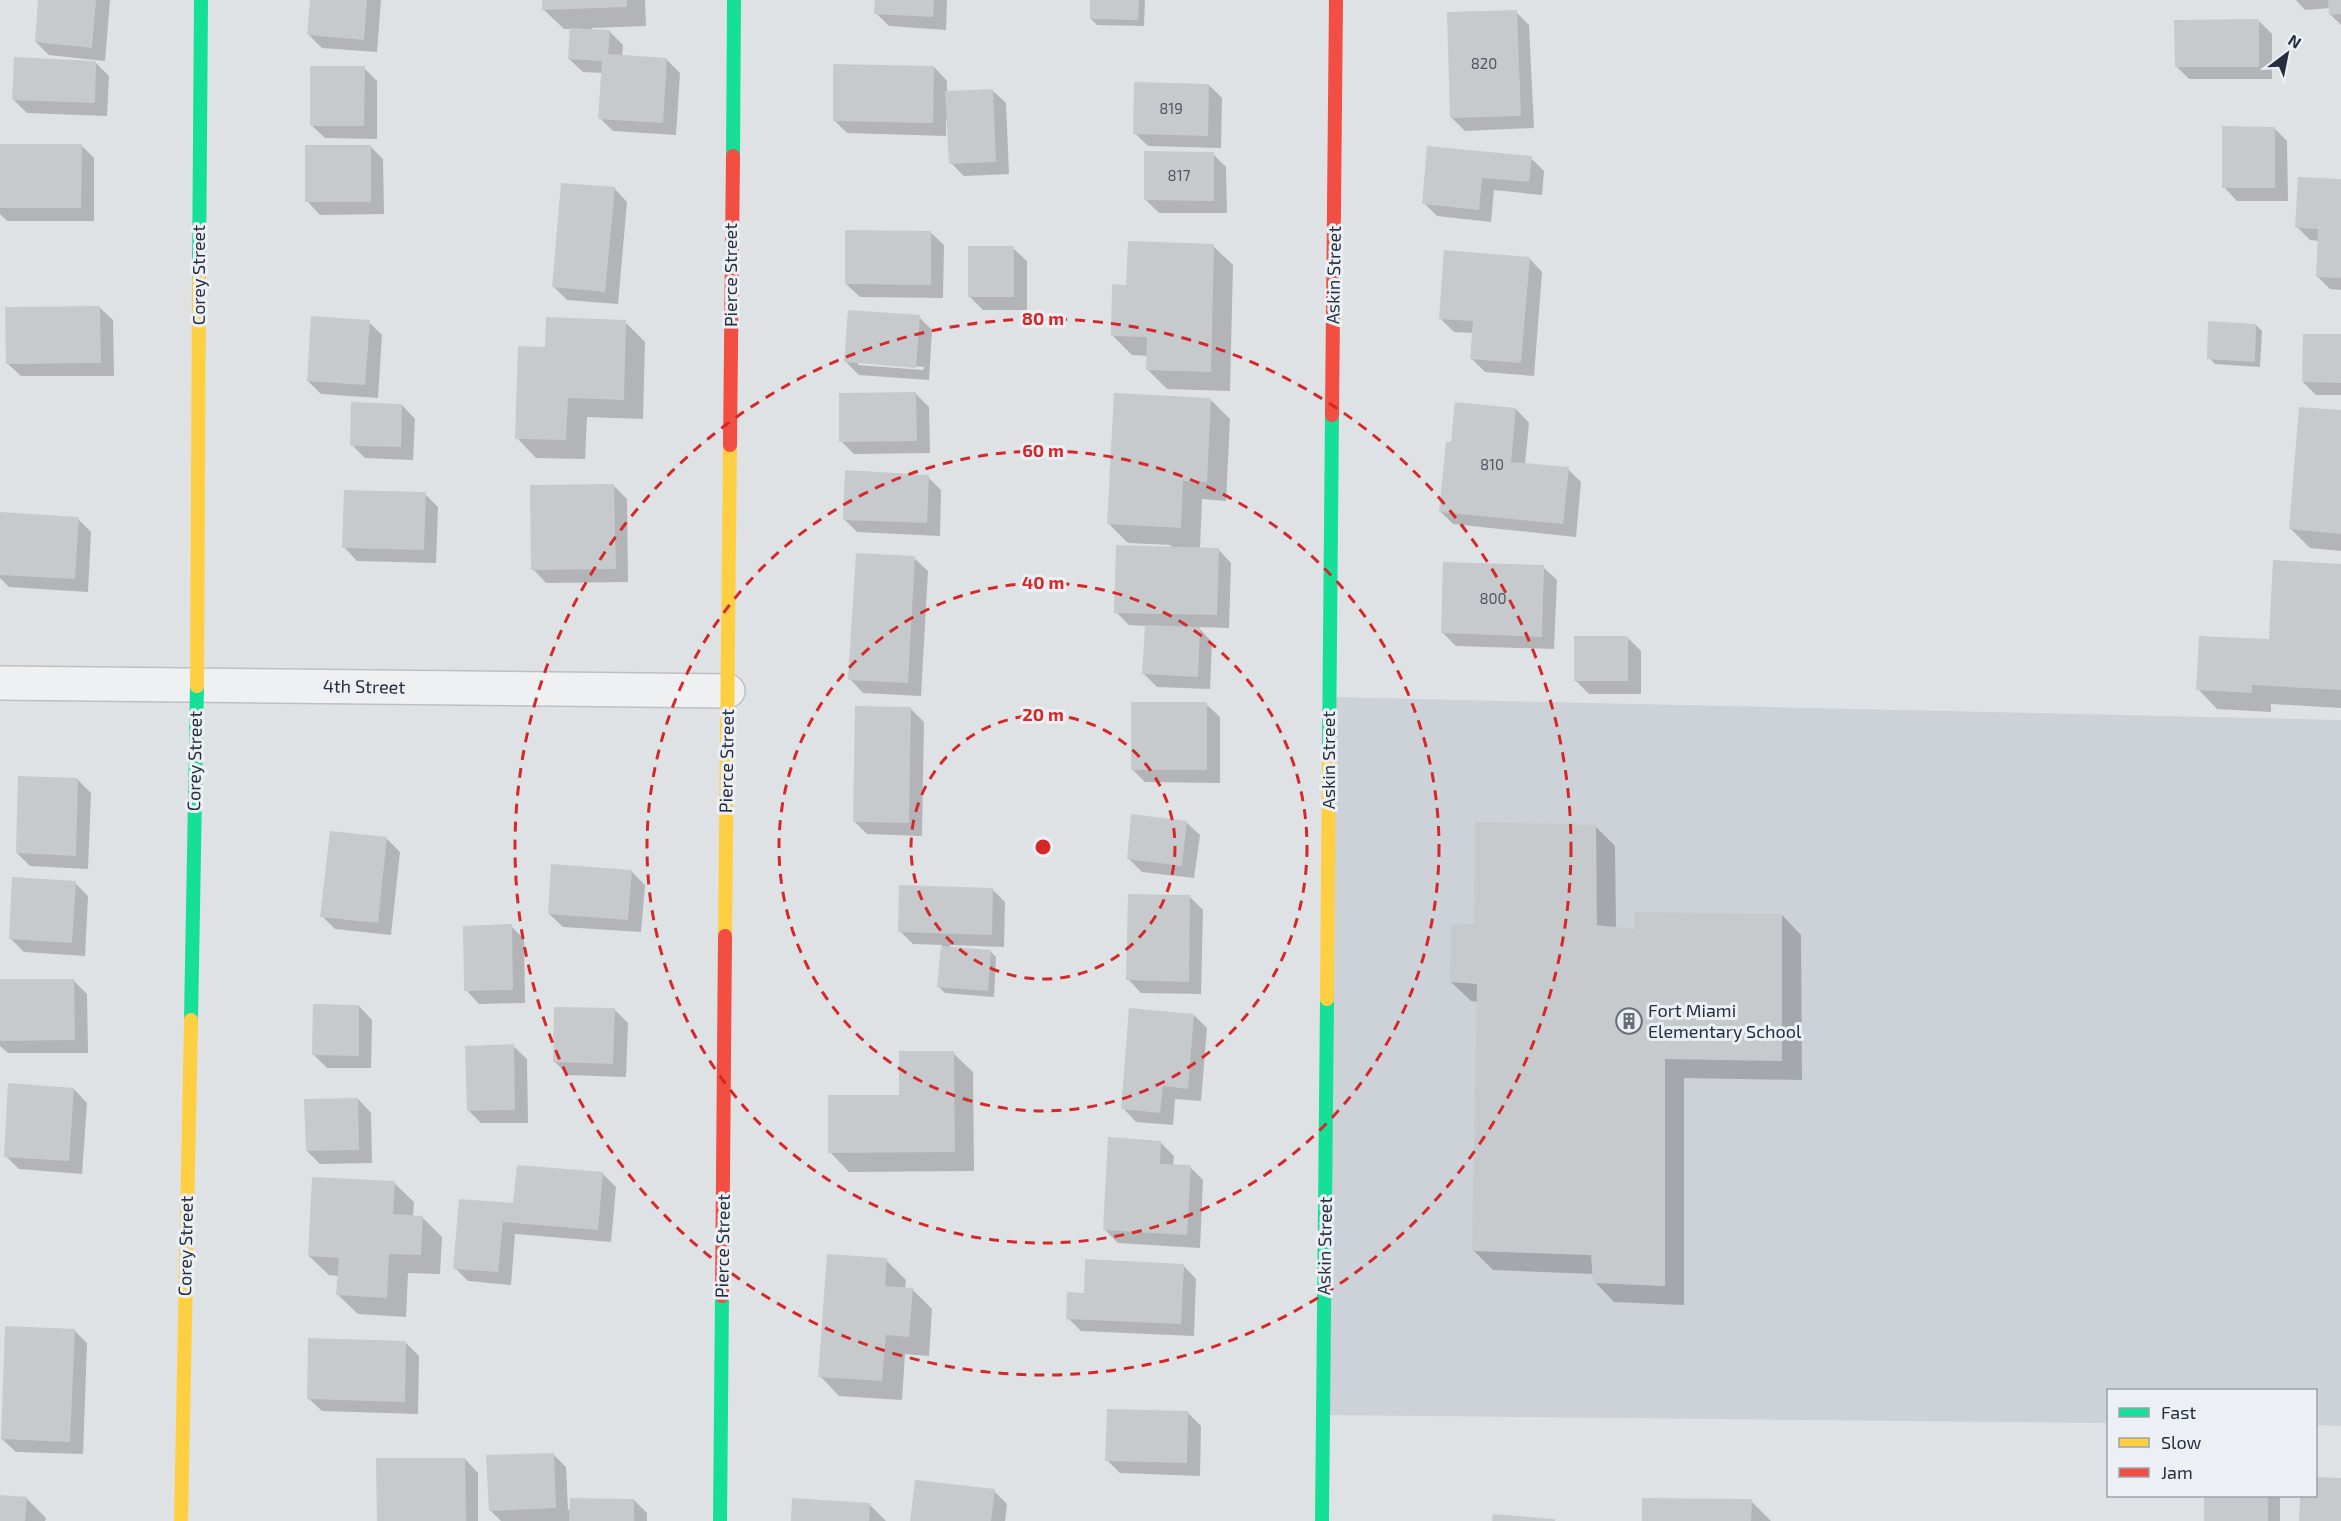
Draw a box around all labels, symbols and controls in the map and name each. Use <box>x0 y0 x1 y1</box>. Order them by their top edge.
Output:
north arrow <box>2257 24 2317 84</box>
text: N <box>2285 30 2305 52</box>
house number: 820 <box>1471 54 1497 72</box>
house number: 819 <box>1159 99 1183 117</box>
house number: 817 <box>1168 166 1191 184</box>
street label: Pierce Street <box>719 223 741 327</box>
street label: Corey Street <box>187 225 209 325</box>
street label: Askin Street <box>1321 225 1345 324</box>
text: 80 m <box>1022 307 1064 329</box>
text: 60 m <box>1022 439 1064 461</box>
house number: 810 <box>1480 455 1504 473</box>
text: 40 m <box>1022 571 1064 593</box>
house number: 800 <box>1479 589 1507 607</box>
street label: 4th Street <box>323 674 406 698</box>
text: 20 m <box>1022 703 1064 725</box>
street label: Pierce Street <box>714 709 738 813</box>
street label: Corey Street <box>182 711 206 811</box>
street label: Askin Street <box>1317 711 1339 809</box>
centre of rings <box>1033 837 1053 857</box>
place label: Fort Miami Elementary School <box>1648 999 1802 1042</box>
building icon: Fort Miami Elementary School <box>1614 1006 1644 1036</box>
street label: Pierce Street <box>710 1194 734 1298</box>
street label: Corey Street <box>173 1196 197 1296</box>
street label: Askin Street <box>1312 1196 1336 1295</box>
legend <box>2107 1389 2317 1497</box>
text: Fast <box>2161 1401 2196 1423</box>
text: Slow <box>2161 1431 2202 1453</box>
text: Jam <box>2161 1461 2193 1483</box>

